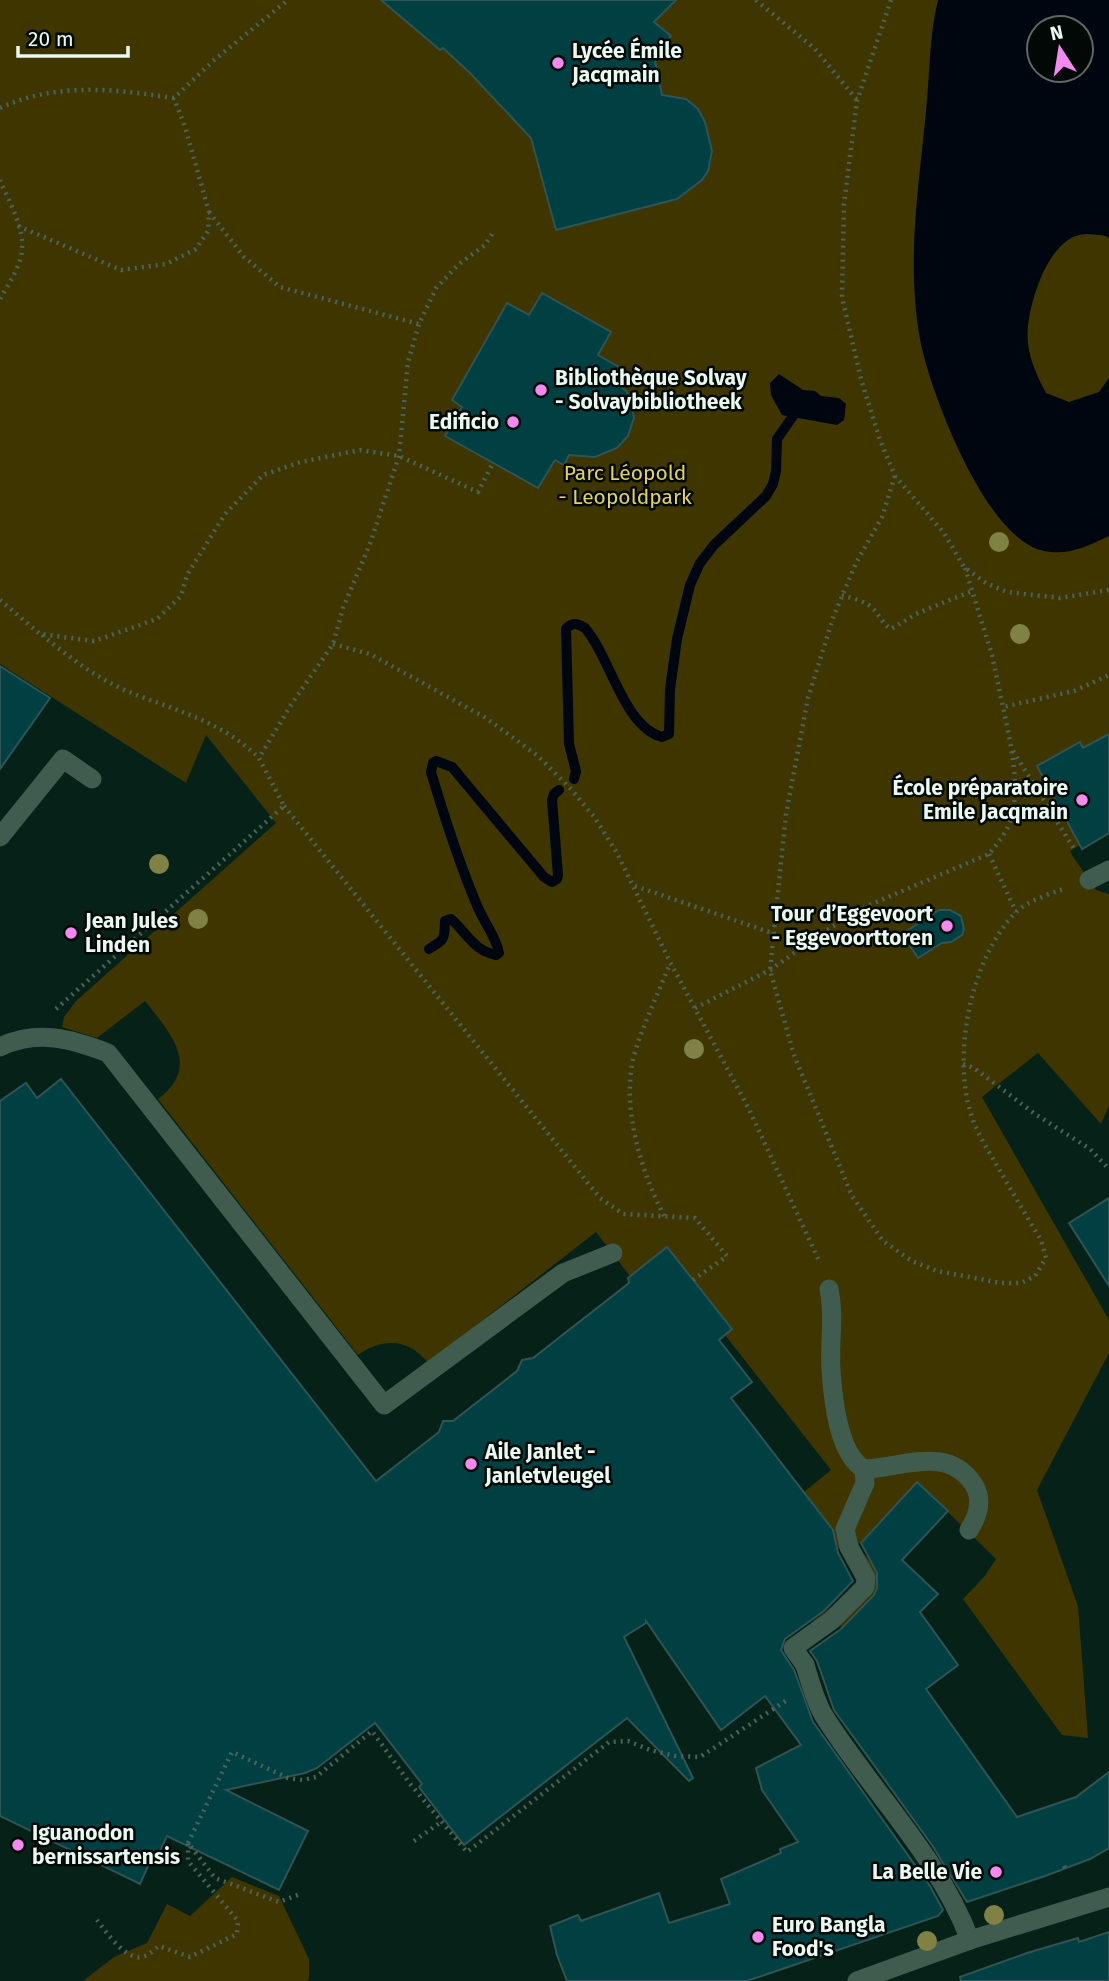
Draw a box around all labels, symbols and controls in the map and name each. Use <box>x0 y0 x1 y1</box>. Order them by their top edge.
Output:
scale bar <box>18 14 128 58</box>
north arrow <box>1025 14 1095 84</box>
text: N <box>1048 20 1065 45</box>
text: 20 m <box>28 26 74 52</box>
place label: Lycée Émile Jacqmain <box>571 37 682 88</box>
marker: Lycée Émile Jacqmain <box>550 55 566 71</box>
place label: Bibliothèque Solvay - Solvaybibliotheek <box>555 365 747 415</box>
marker: Bibliothèque Solvay - Solvaybibliotheek <box>533 382 549 398</box>
place label: Edificio <box>429 409 499 435</box>
marker: Edificio <box>505 414 521 430</box>
park label: Parc Léopold - Leopoldpark <box>558 460 692 510</box>
place label: École préparatoire Emile Jacqmain <box>893 774 1068 825</box>
marker: École préparatoire Emile Jacqmain <box>1074 792 1090 808</box>
place label: Tour d’Eggevoort - Eggevoorttoren <box>771 901 934 951</box>
place label: Jean Jules Linden <box>84 908 178 958</box>
marker: Tour d’Eggevoort - Eggevoorttoren <box>939 918 955 934</box>
marker: Jean Jules Linden <box>63 925 79 941</box>
place label: Aile Janlet - Janletvleugel <box>484 1439 611 1489</box>
marker: Aile Janlet - Janletvleugel <box>463 1456 479 1472</box>
place label: Iguanodon bernissartensis <box>32 1820 180 1870</box>
marker: Iguanodon bernissartensis <box>10 1837 26 1853</box>
place label: La Belle Vie <box>872 1859 982 1885</box>
marker: La Belle Vie <box>988 1864 1004 1880</box>
place label: Euro Bangla Food's <box>772 1912 886 1962</box>
marker: Euro Bangla Food's <box>750 1929 766 1945</box>

